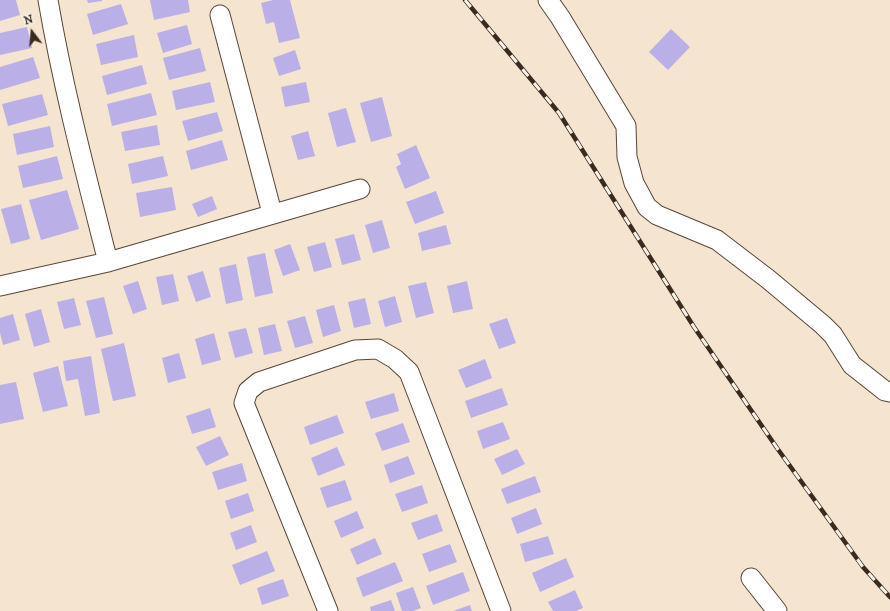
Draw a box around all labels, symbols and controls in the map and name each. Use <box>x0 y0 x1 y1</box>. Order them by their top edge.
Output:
north arrow <box>12 12 52 52</box>
text: N <box>22 12 35 28</box>

